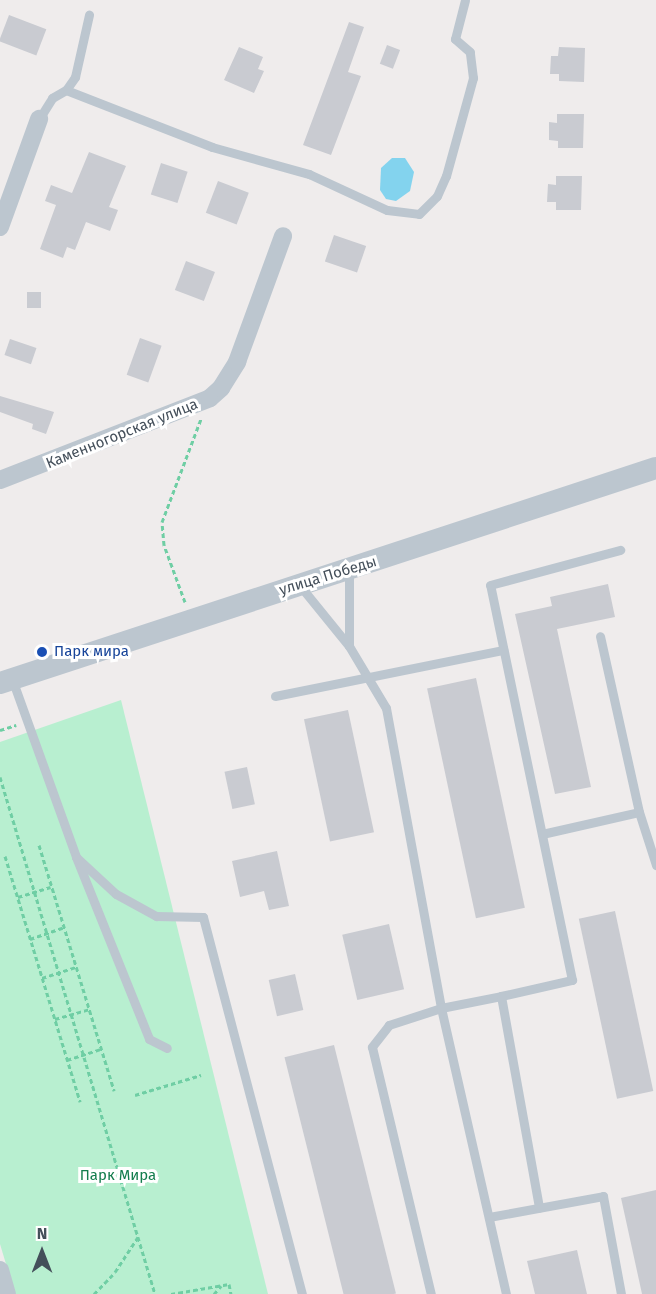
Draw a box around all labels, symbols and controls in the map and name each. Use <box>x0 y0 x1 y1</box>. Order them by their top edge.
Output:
street label: Каменногорская улица <box>43 395 201 473</box>
street label: улица Победы <box>277 553 379 599</box>
place label: Парк мира <box>54 643 129 661</box>
marker: Парк мира <box>35 645 49 659</box>
park label: Парк Мира <box>80 1167 156 1185</box>
north arrow <box>12 1222 72 1282</box>
text: N <box>37 1224 47 1243</box>

